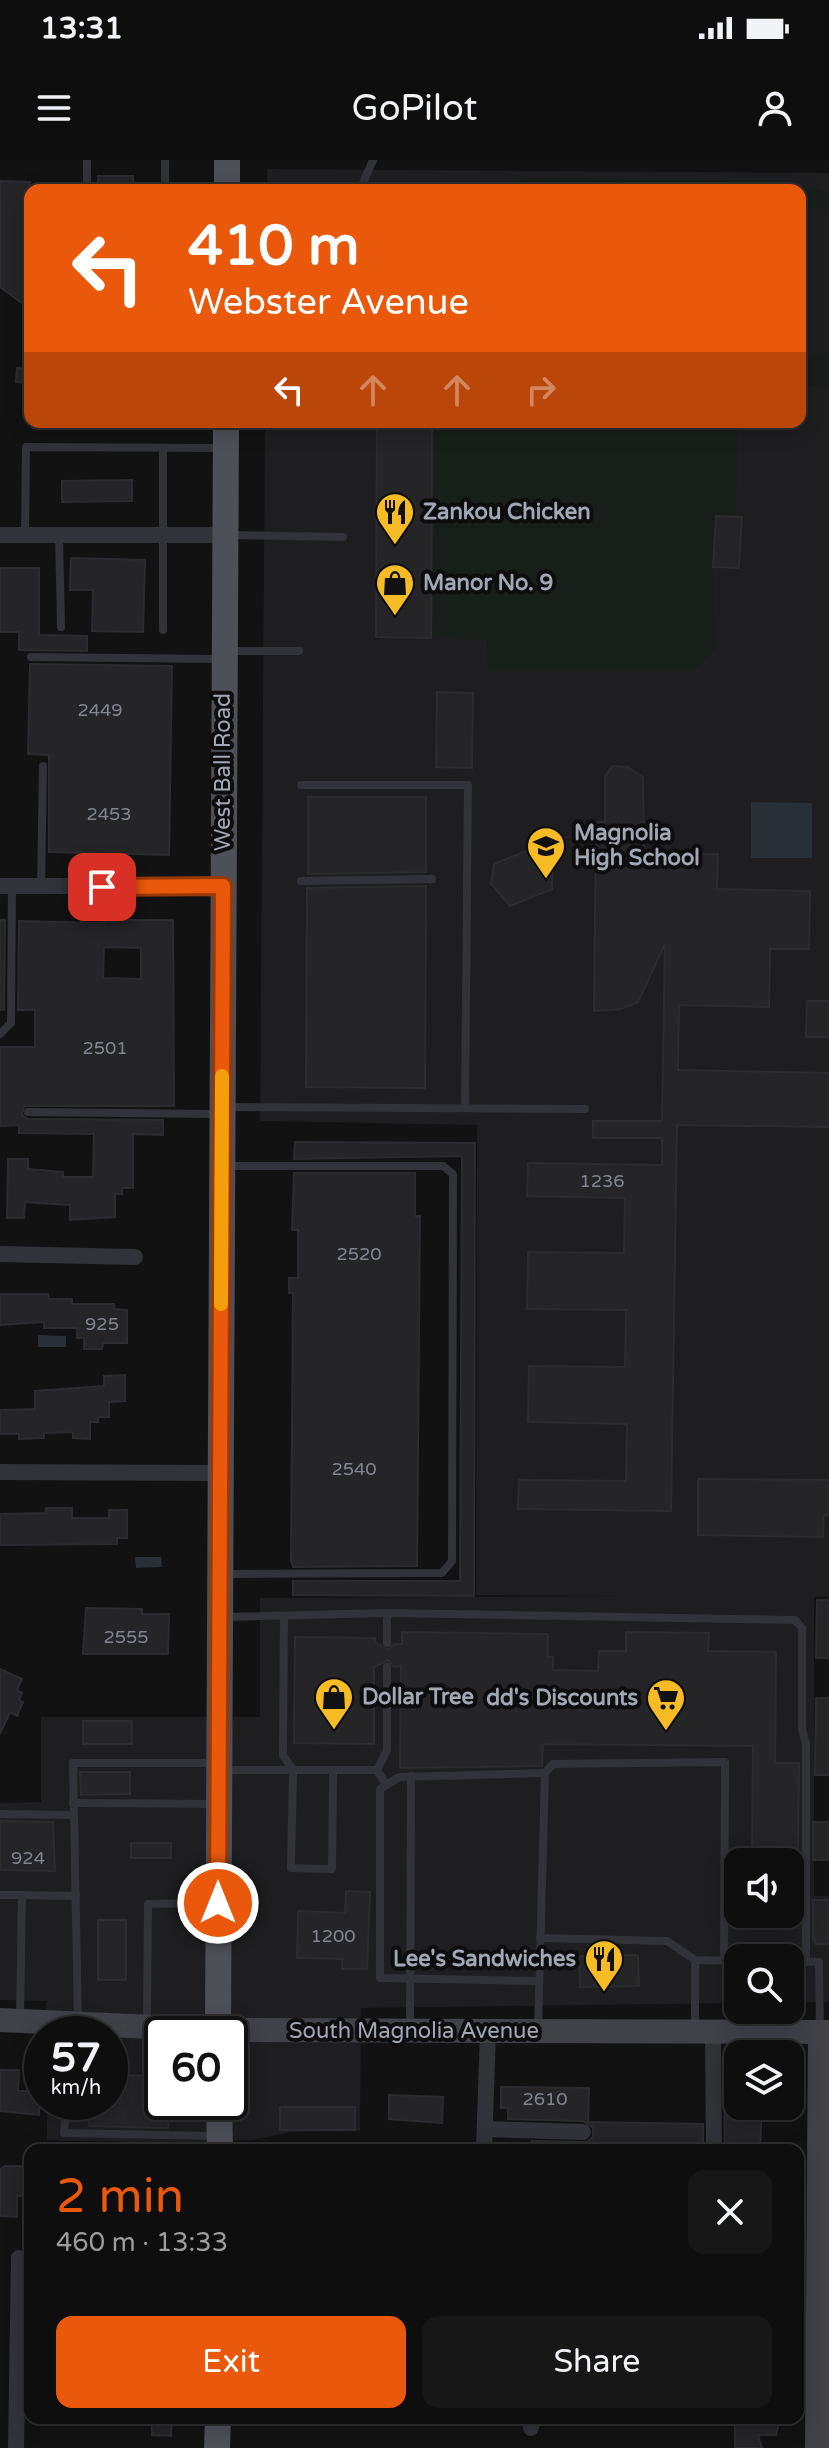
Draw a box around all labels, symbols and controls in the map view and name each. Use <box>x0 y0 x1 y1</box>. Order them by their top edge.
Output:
text: 13:31 <box>40 10 123 47</box>
icon: menu <box>32 86 76 130</box>
icon: person <box>753 86 797 130</box>
text: GoPilot <box>352 87 477 130</box>
text: 410 m <box>188 213 359 280</box>
icon: left <box>56 216 160 320</box>
text: Webster Avenue <box>188 281 469 324</box>
icon: left <box>267 368 311 412</box>
icon: ahead <box>351 368 395 412</box>
icon: ahead <box>435 368 479 412</box>
icon: right <box>519 368 563 412</box>
restaurant icon: Zankou Chicken <box>374 491 416 546</box>
place label: Zankou Chicken <box>423 499 591 525</box>
shop icon: Manor No. 9 <box>374 562 416 617</box>
place label: Manor No. 9 <box>423 570 553 596</box>
street label: West Ball Road <box>210 693 236 851</box>
house number: 2449 <box>77 699 123 721</box>
house number: 2453 <box>86 803 132 825</box>
place label: Magnolia High School <box>574 820 700 871</box>
school or university icon: Magnolia High School <box>525 825 567 880</box>
pin <box>68 853 136 921</box>
icon: arrive <box>80 865 124 909</box>
house number: 2501 <box>82 1037 128 1059</box>
house number: 1236 <box>579 1170 625 1192</box>
house number: 2520 <box>336 1243 382 1265</box>
house number: 925 <box>85 1313 119 1335</box>
house number: 2540 <box>331 1458 377 1480</box>
house number: 2555 <box>103 1626 149 1648</box>
shop icon: Dollar Tree <box>313 1676 355 1731</box>
supermarket icon: dd's Discounts <box>645 1677 687 1732</box>
place label: Dollar Tree <box>362 1684 474 1710</box>
place label: dd's Discounts <box>486 1685 638 1711</box>
house number: 924 <box>11 1847 45 1869</box>
map controls <box>724 1848 804 2120</box>
button: sound <box>724 1848 804 1928</box>
position arrow <box>176 1861 260 1945</box>
house number: 1200 <box>310 1925 356 1947</box>
restaurant icon: Lee's Sandwiches <box>583 1938 625 1993</box>
button: search <box>724 1944 804 2024</box>
place label: Lee's Sandwiches <box>393 1946 576 1972</box>
speed limit sign: 60 <box>144 2016 248 2120</box>
street label: South Magnolia Avenue <box>289 2018 539 2044</box>
text: 57 <box>51 2034 101 2082</box>
button: layers <box>724 2040 804 2120</box>
text: km/h <box>51 2076 101 2100</box>
house number: 2610 <box>522 2088 568 2110</box>
text: 2 min <box>56 2168 184 2226</box>
button: close <box>688 2170 772 2254</box>
text: 460 m · 13:33 <box>56 2227 228 2258</box>
button: Exit <box>56 2316 406 2408</box>
button: Share <box>422 2316 772 2408</box>

